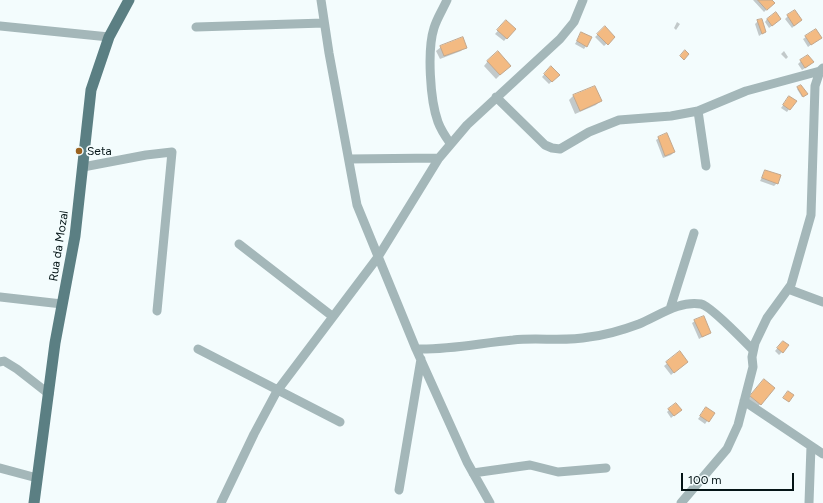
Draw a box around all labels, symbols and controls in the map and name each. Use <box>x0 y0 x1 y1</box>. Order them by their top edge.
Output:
place label: Seta <box>87 144 112 158</box>
marker: Seta <box>74 146 84 156</box>
street label: Rua da Mozal <box>46 210 72 282</box>
scale bar <box>683 465 796 491</box>
text: 100 m <box>688 473 722 487</box>

